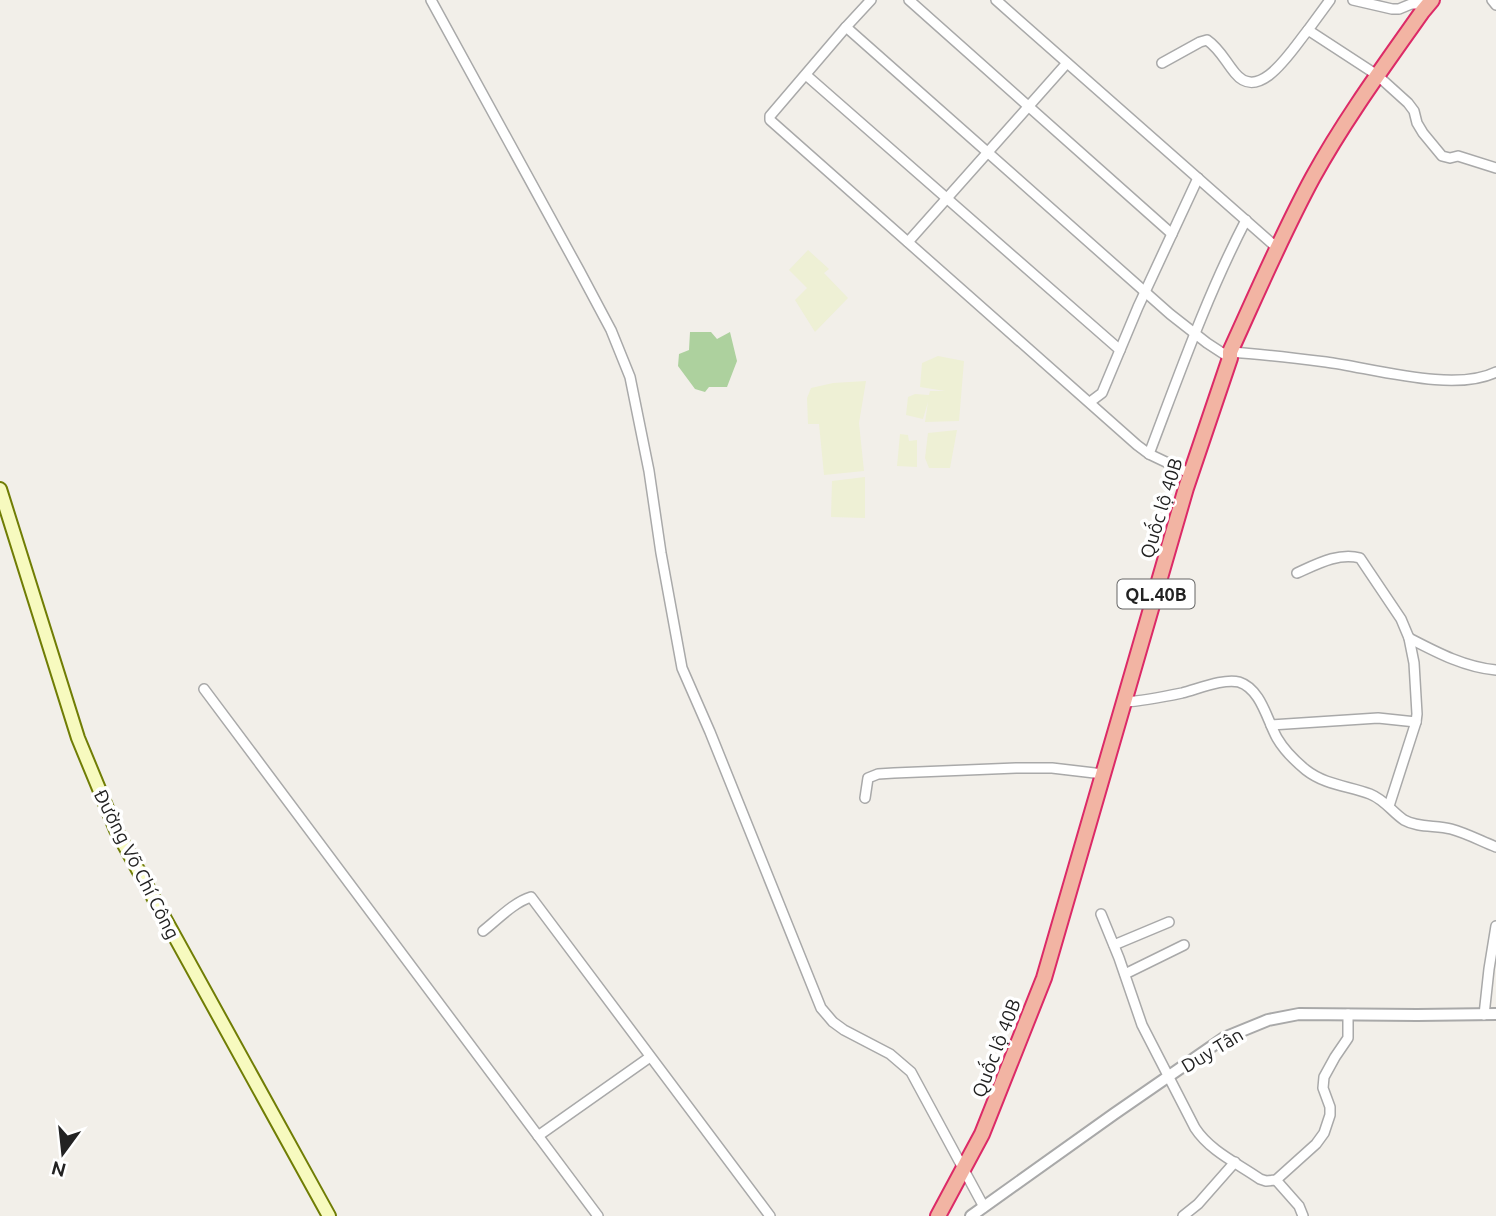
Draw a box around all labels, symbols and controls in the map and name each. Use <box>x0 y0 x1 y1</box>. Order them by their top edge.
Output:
street label: Quốc lộ 40B <box>1134 455 1187 561</box>
road number: QL.40B <box>1118 580 1194 608</box>
street label: Đường Võ Chí Công <box>90 785 184 943</box>
street label: Quốc lộ 40B <box>966 995 1025 1100</box>
street label: Duy Tân <box>1177 1023 1247 1077</box>
north arrow <box>28 1118 98 1188</box>
text: N <box>49 1157 68 1182</box>

